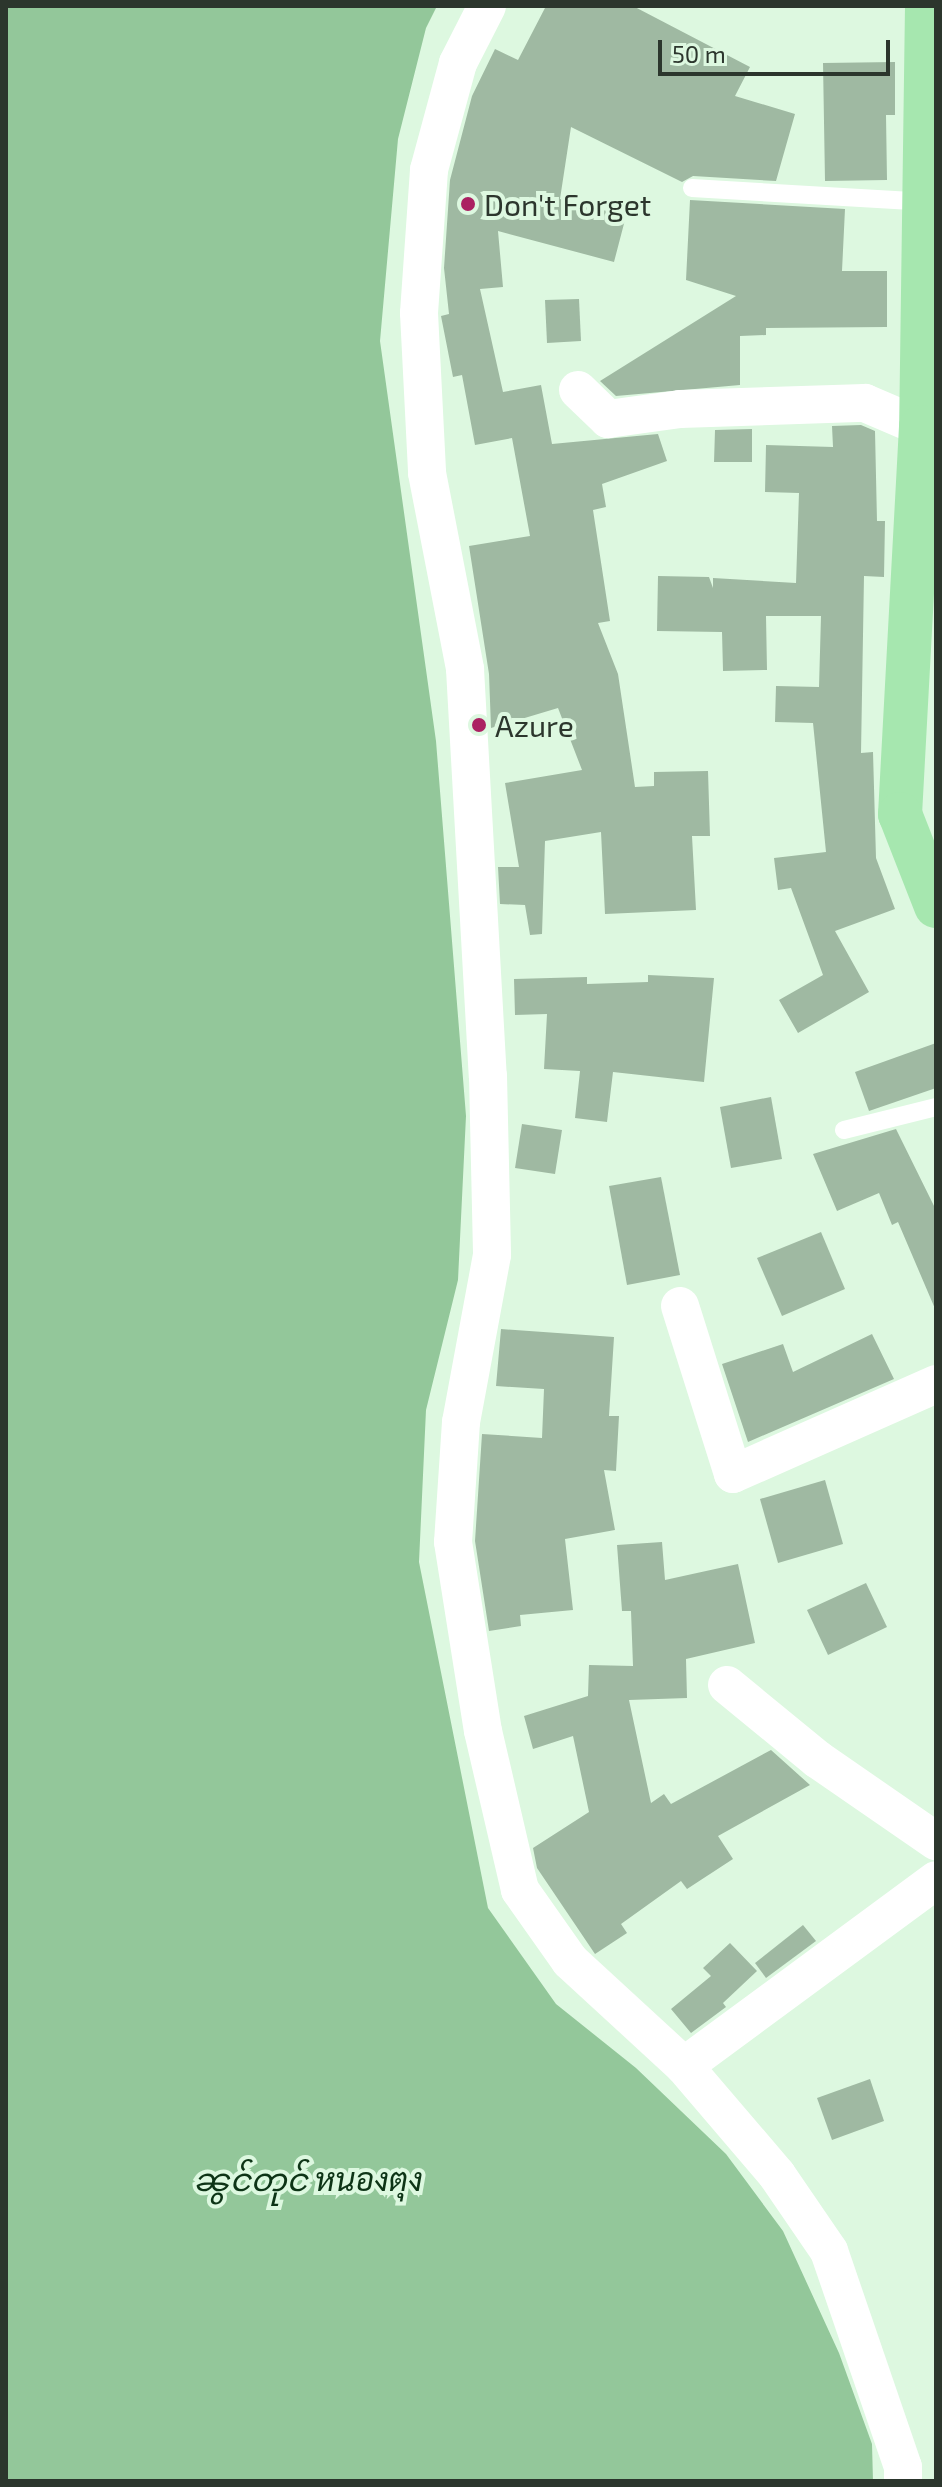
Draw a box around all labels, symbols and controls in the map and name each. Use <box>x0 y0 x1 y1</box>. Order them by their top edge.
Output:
scale bar <box>662 24 894 74</box>
text: 50 m <box>672 39 726 68</box>
place label: Don't Forget <box>484 186 651 222</box>
marker: Don't Forget <box>459 195 477 213</box>
place label: Azure <box>495 707 574 743</box>
marker: Azure <box>470 716 488 734</box>
water label: ၼွင်တုင် หนองตุง <box>194 2159 422 2197</box>

